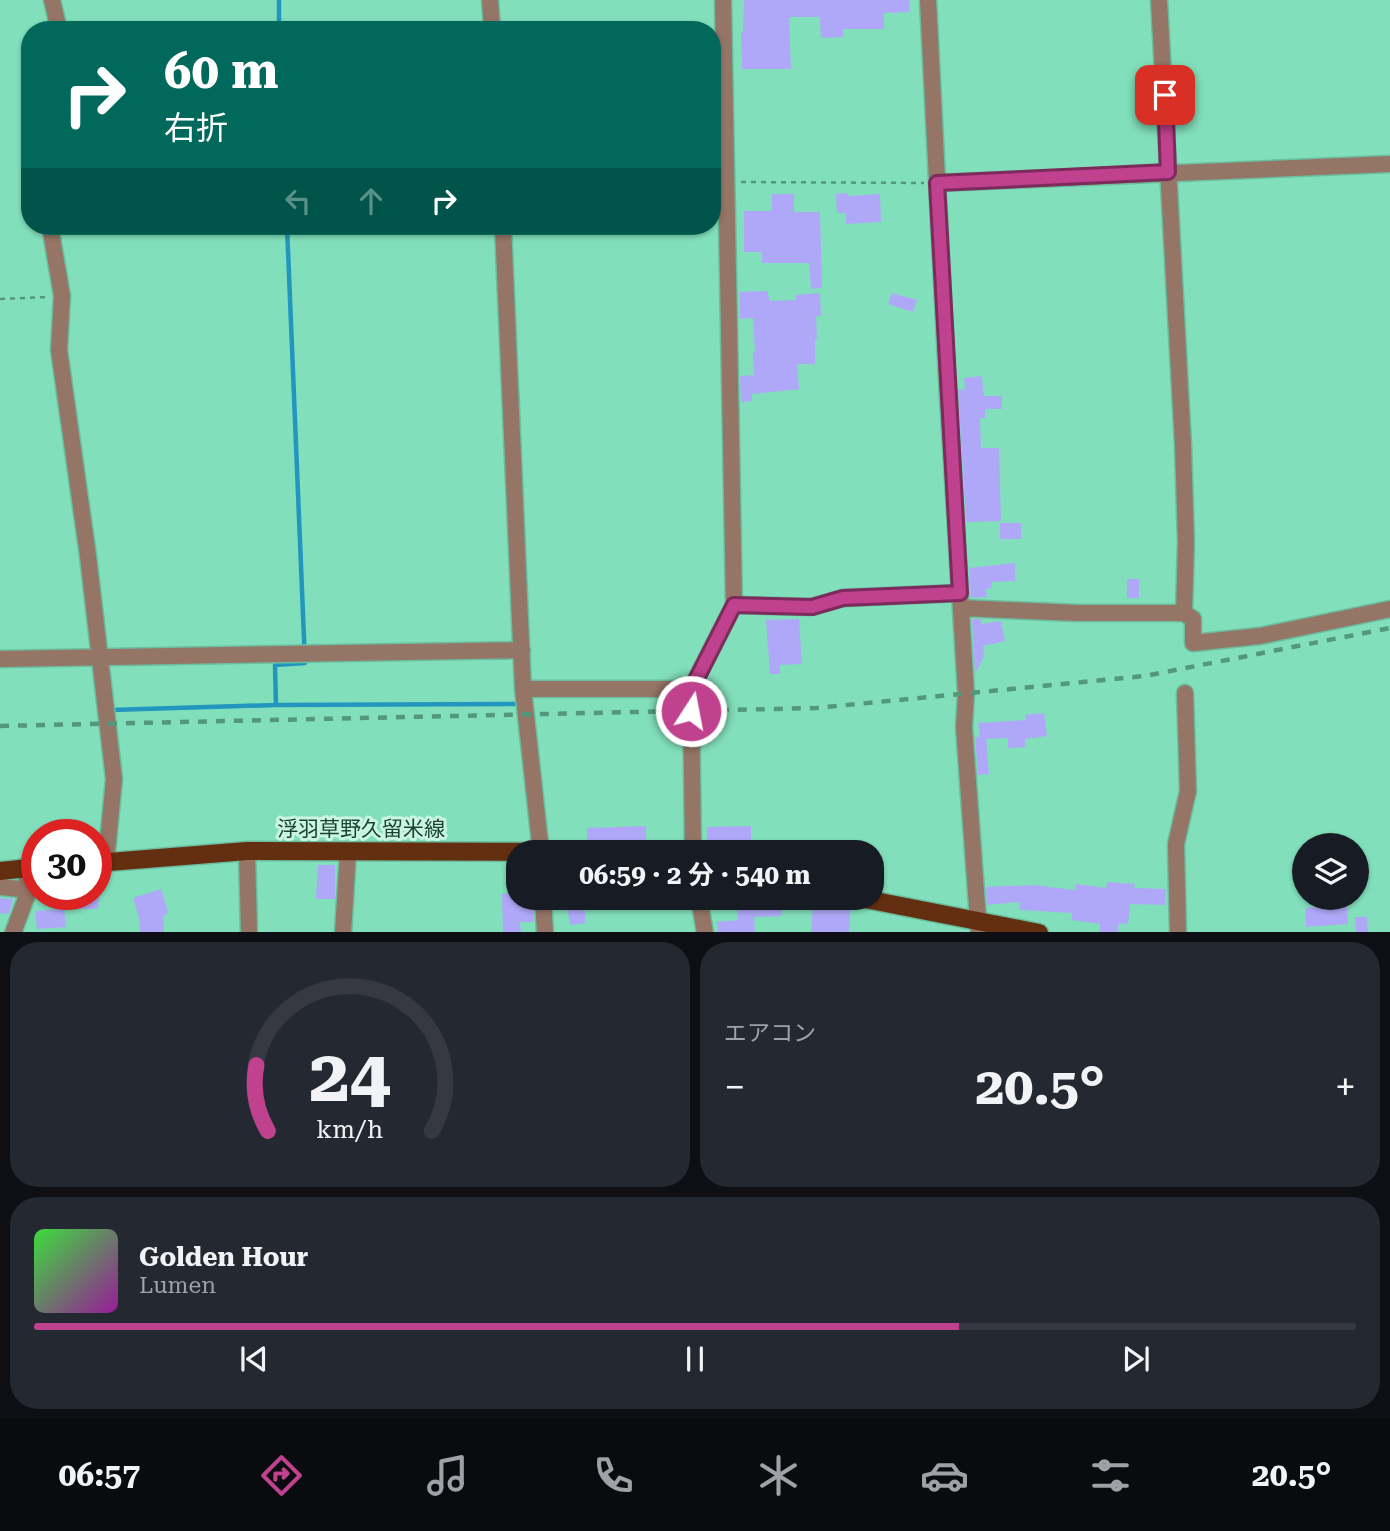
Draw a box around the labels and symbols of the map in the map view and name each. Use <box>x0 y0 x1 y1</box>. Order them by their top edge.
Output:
pin <box>1135 65 1195 125</box>
position arrow <box>654 674 728 748</box>
street label: 浮羽草野久留米線 <box>277 817 445 841</box>
speed limit sign: 30 <box>21 819 112 910</box>

